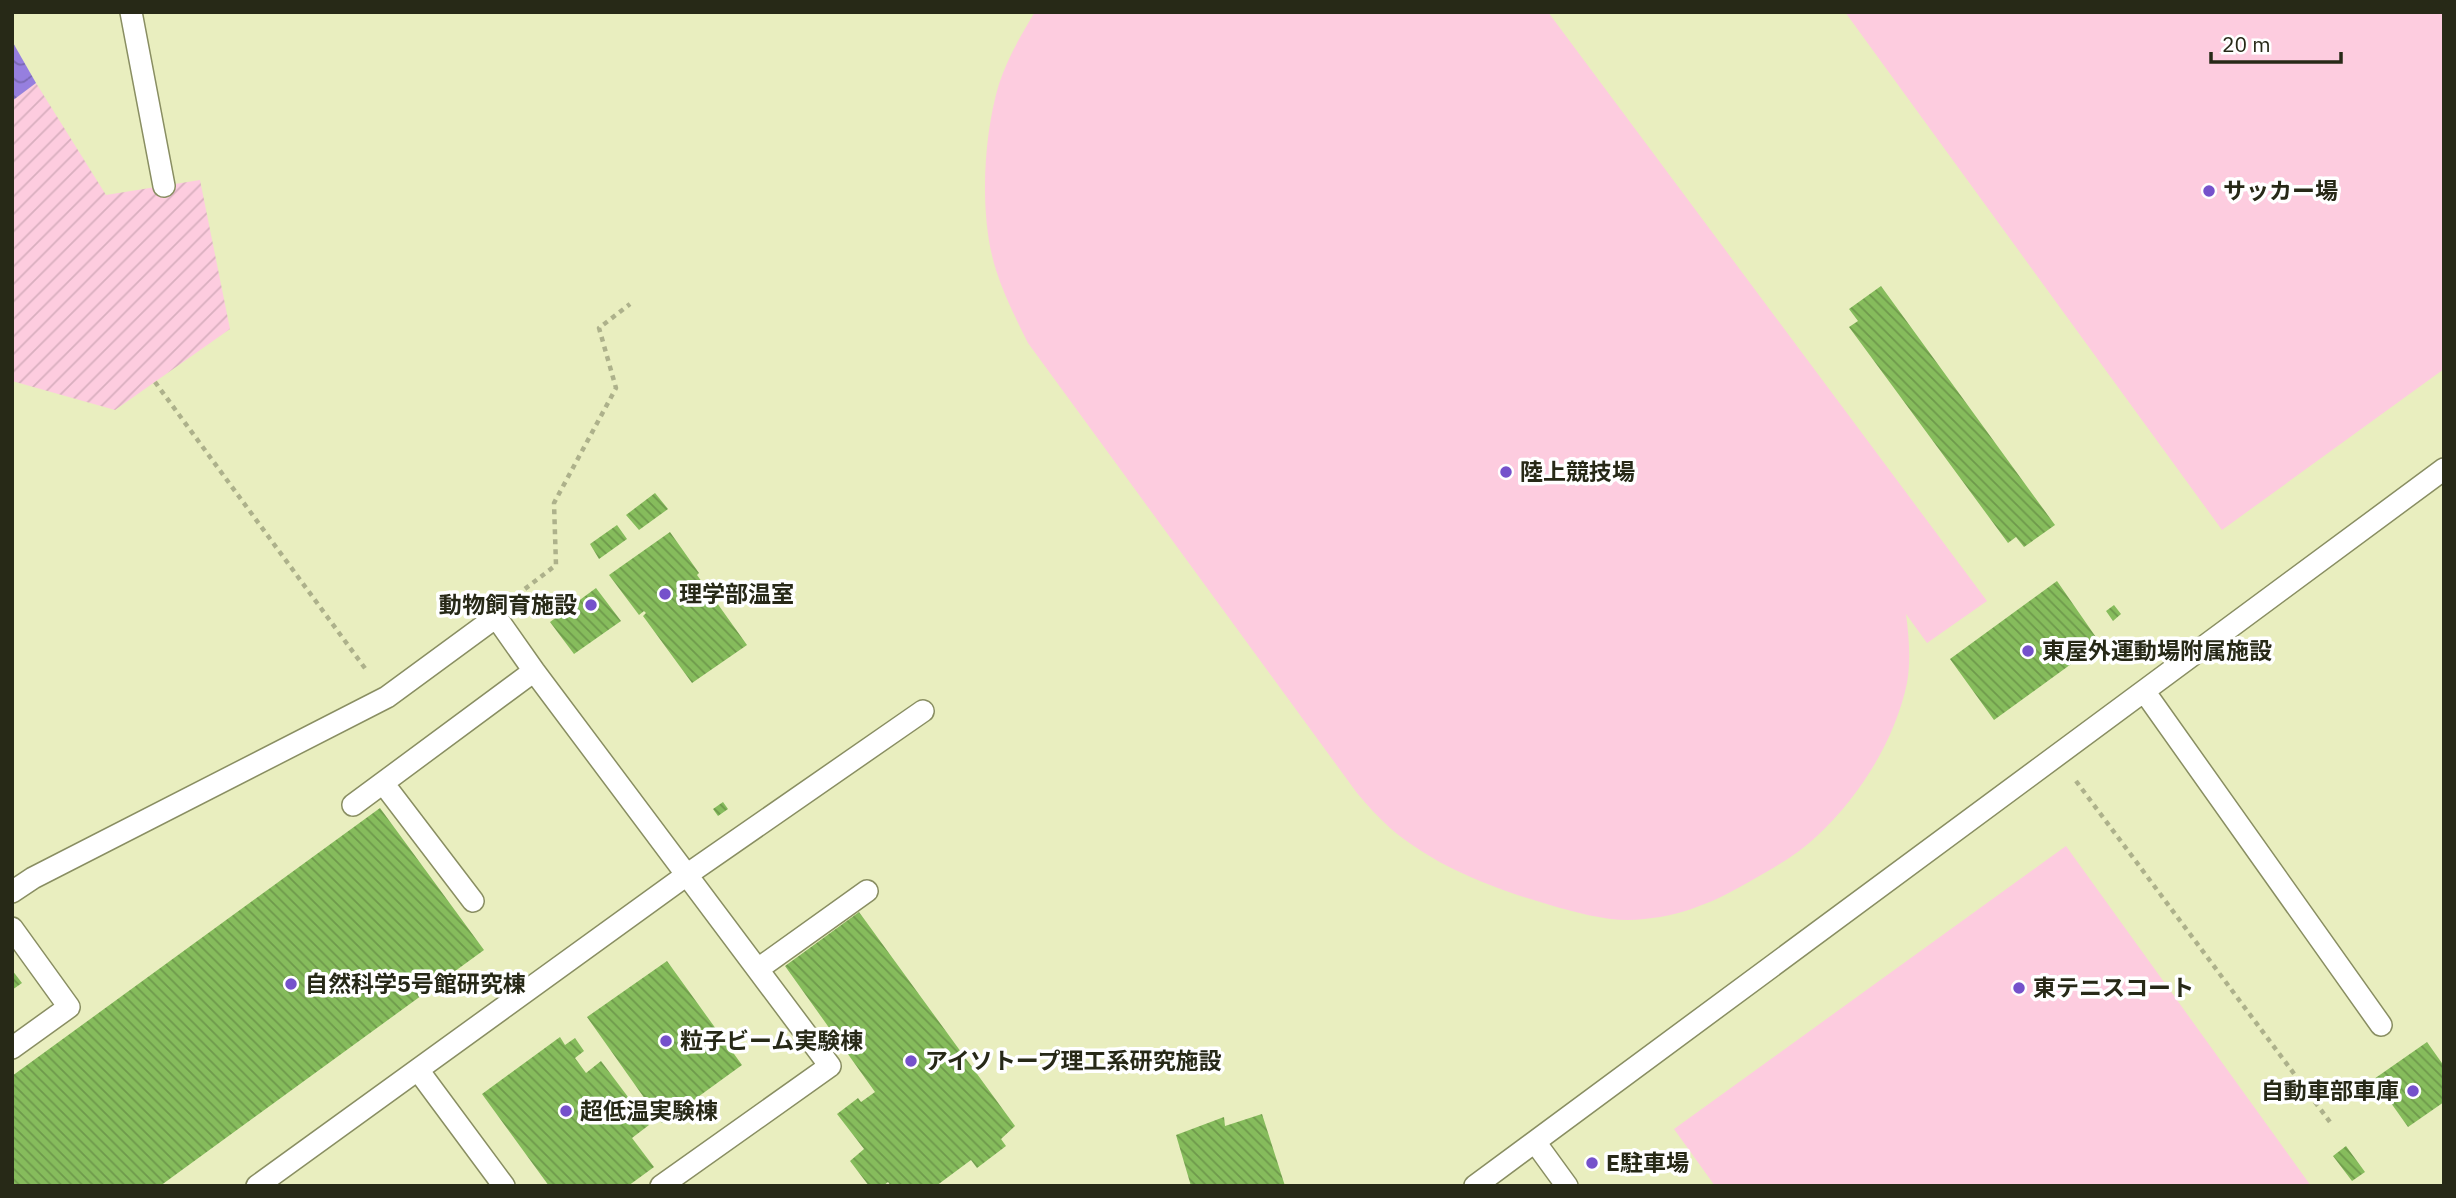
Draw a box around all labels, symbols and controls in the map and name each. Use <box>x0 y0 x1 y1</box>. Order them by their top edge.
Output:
scale bar <box>2211 21 2340 65</box>
text: 20 m <box>2222 30 2271 58</box>
place label: サッカー場 <box>2223 175 2338 205</box>
marker: サッカー場 <box>2201 183 2217 199</box>
place label: 陸上競技場 <box>1520 456 1635 486</box>
marker: 陸上競技場 <box>1498 464 1514 480</box>
place label: 理学部温室 <box>679 578 794 608</box>
marker: 理学部温室 <box>657 586 673 602</box>
place label: 動物飼育施設 <box>439 589 577 619</box>
marker: 動物飼育施設 <box>583 597 599 613</box>
place label: 東屋外運動場附属施設 <box>2042 635 2272 665</box>
marker: 東屋外運動場附属施設 <box>2020 643 2036 659</box>
place label: 自然科学5号館研究棟 <box>305 968 526 998</box>
place label: 東テニスコート <box>2033 972 2194 1002</box>
marker: 自然科学5号館研究棟 <box>283 976 299 992</box>
marker: 東テニスコート <box>2011 980 2027 996</box>
place label: 粒子ビーム実験棟 <box>680 1025 863 1055</box>
marker: 粒子ビーム実験棟 <box>658 1033 674 1049</box>
place label: アイソトープ理工系研究施設 <box>925 1045 1221 1075</box>
marker: アイソトープ理工系研究施設 <box>903 1053 919 1069</box>
place label: 自動車部車庫 <box>2261 1075 2399 1105</box>
marker: 自動車部車庫 <box>2405 1083 2421 1099</box>
place label: 超低温実験棟 <box>580 1095 718 1125</box>
marker: 超低温実験棟 <box>558 1103 574 1119</box>
place label: E駐車場 <box>1606 1147 1689 1177</box>
marker: E駐車場 <box>1584 1155 1600 1171</box>

